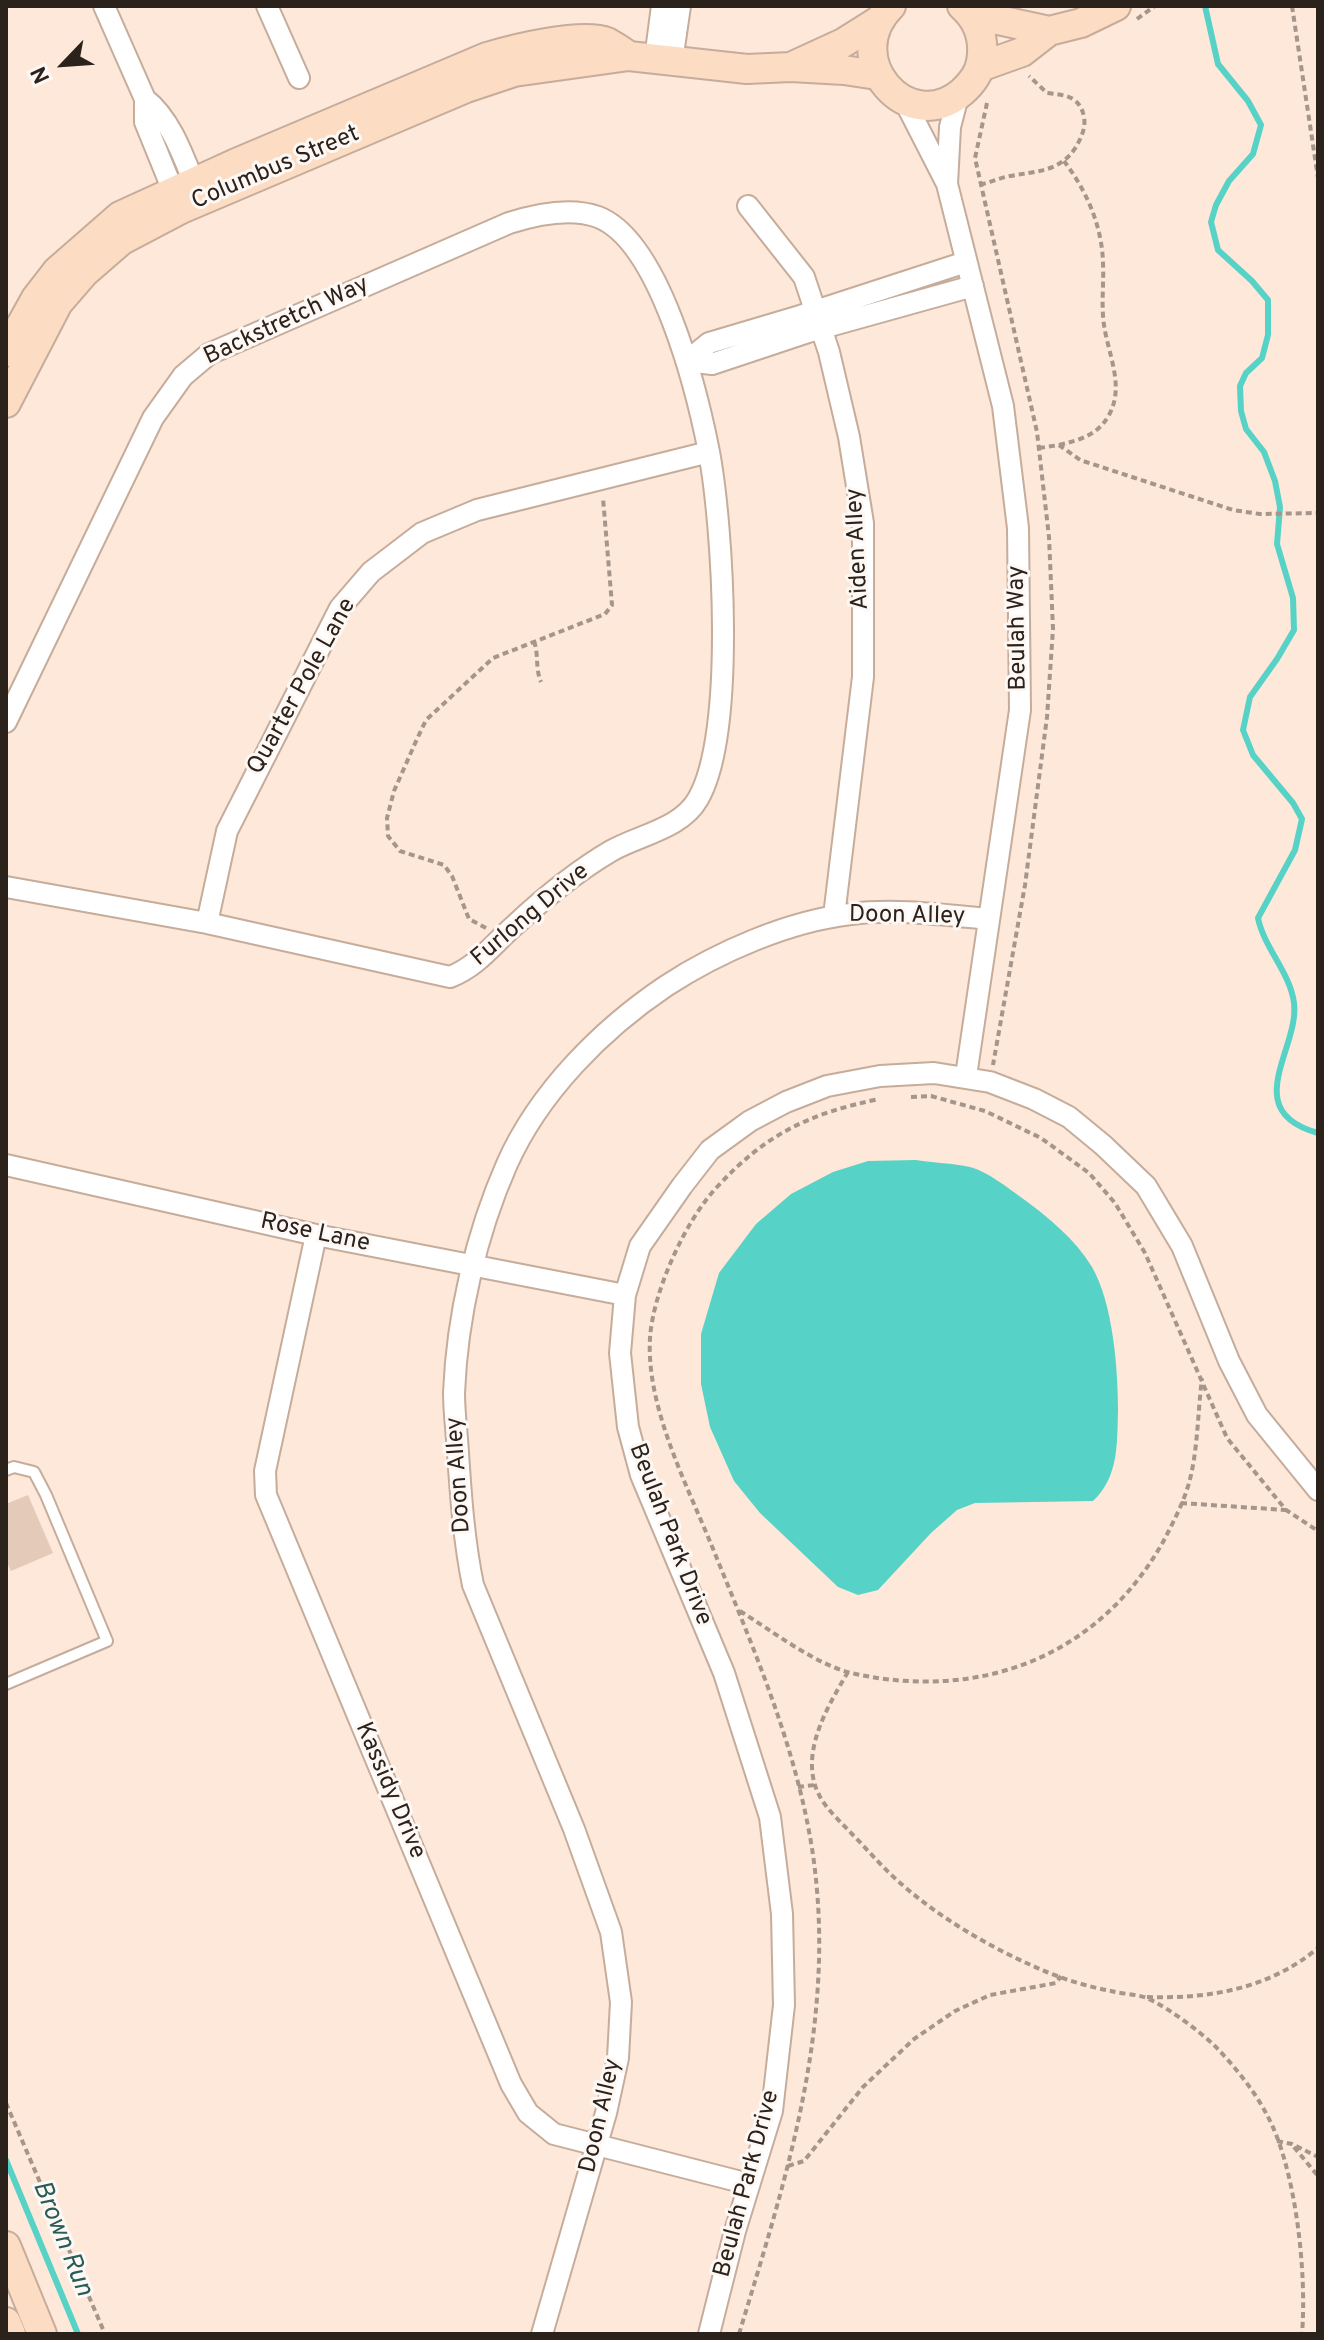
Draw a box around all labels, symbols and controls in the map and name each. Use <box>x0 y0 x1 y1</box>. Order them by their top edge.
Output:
north arrow <box>24 24 104 104</box>
text: N <box>26 61 57 87</box>
street label: Columbus Street <box>188 121 364 217</box>
street label: Backstretch Way <box>200 271 374 373</box>
street label: Aiden Alley <box>841 487 877 611</box>
street label: Beulah Way <box>1004 565 1034 691</box>
street label: Quarter Pole Lane <box>243 594 363 780</box>
street label: Furlong Drive <box>466 858 596 974</box>
street label: Doon Alley <box>849 902 965 932</box>
street label: Rose Lane <box>258 1208 372 1260</box>
street label: Doon Alley <box>442 1416 478 1534</box>
street label: Beulah Park Drive <box>621 1440 717 1630</box>
street label: Kassidy Drive <box>347 1718 431 1864</box>
street label: Doon Alley <box>575 2056 629 2176</box>
street label: Beulah Park Drive <box>709 2087 787 2281</box>
water label: Brown Run <box>24 2177 98 2301</box>

